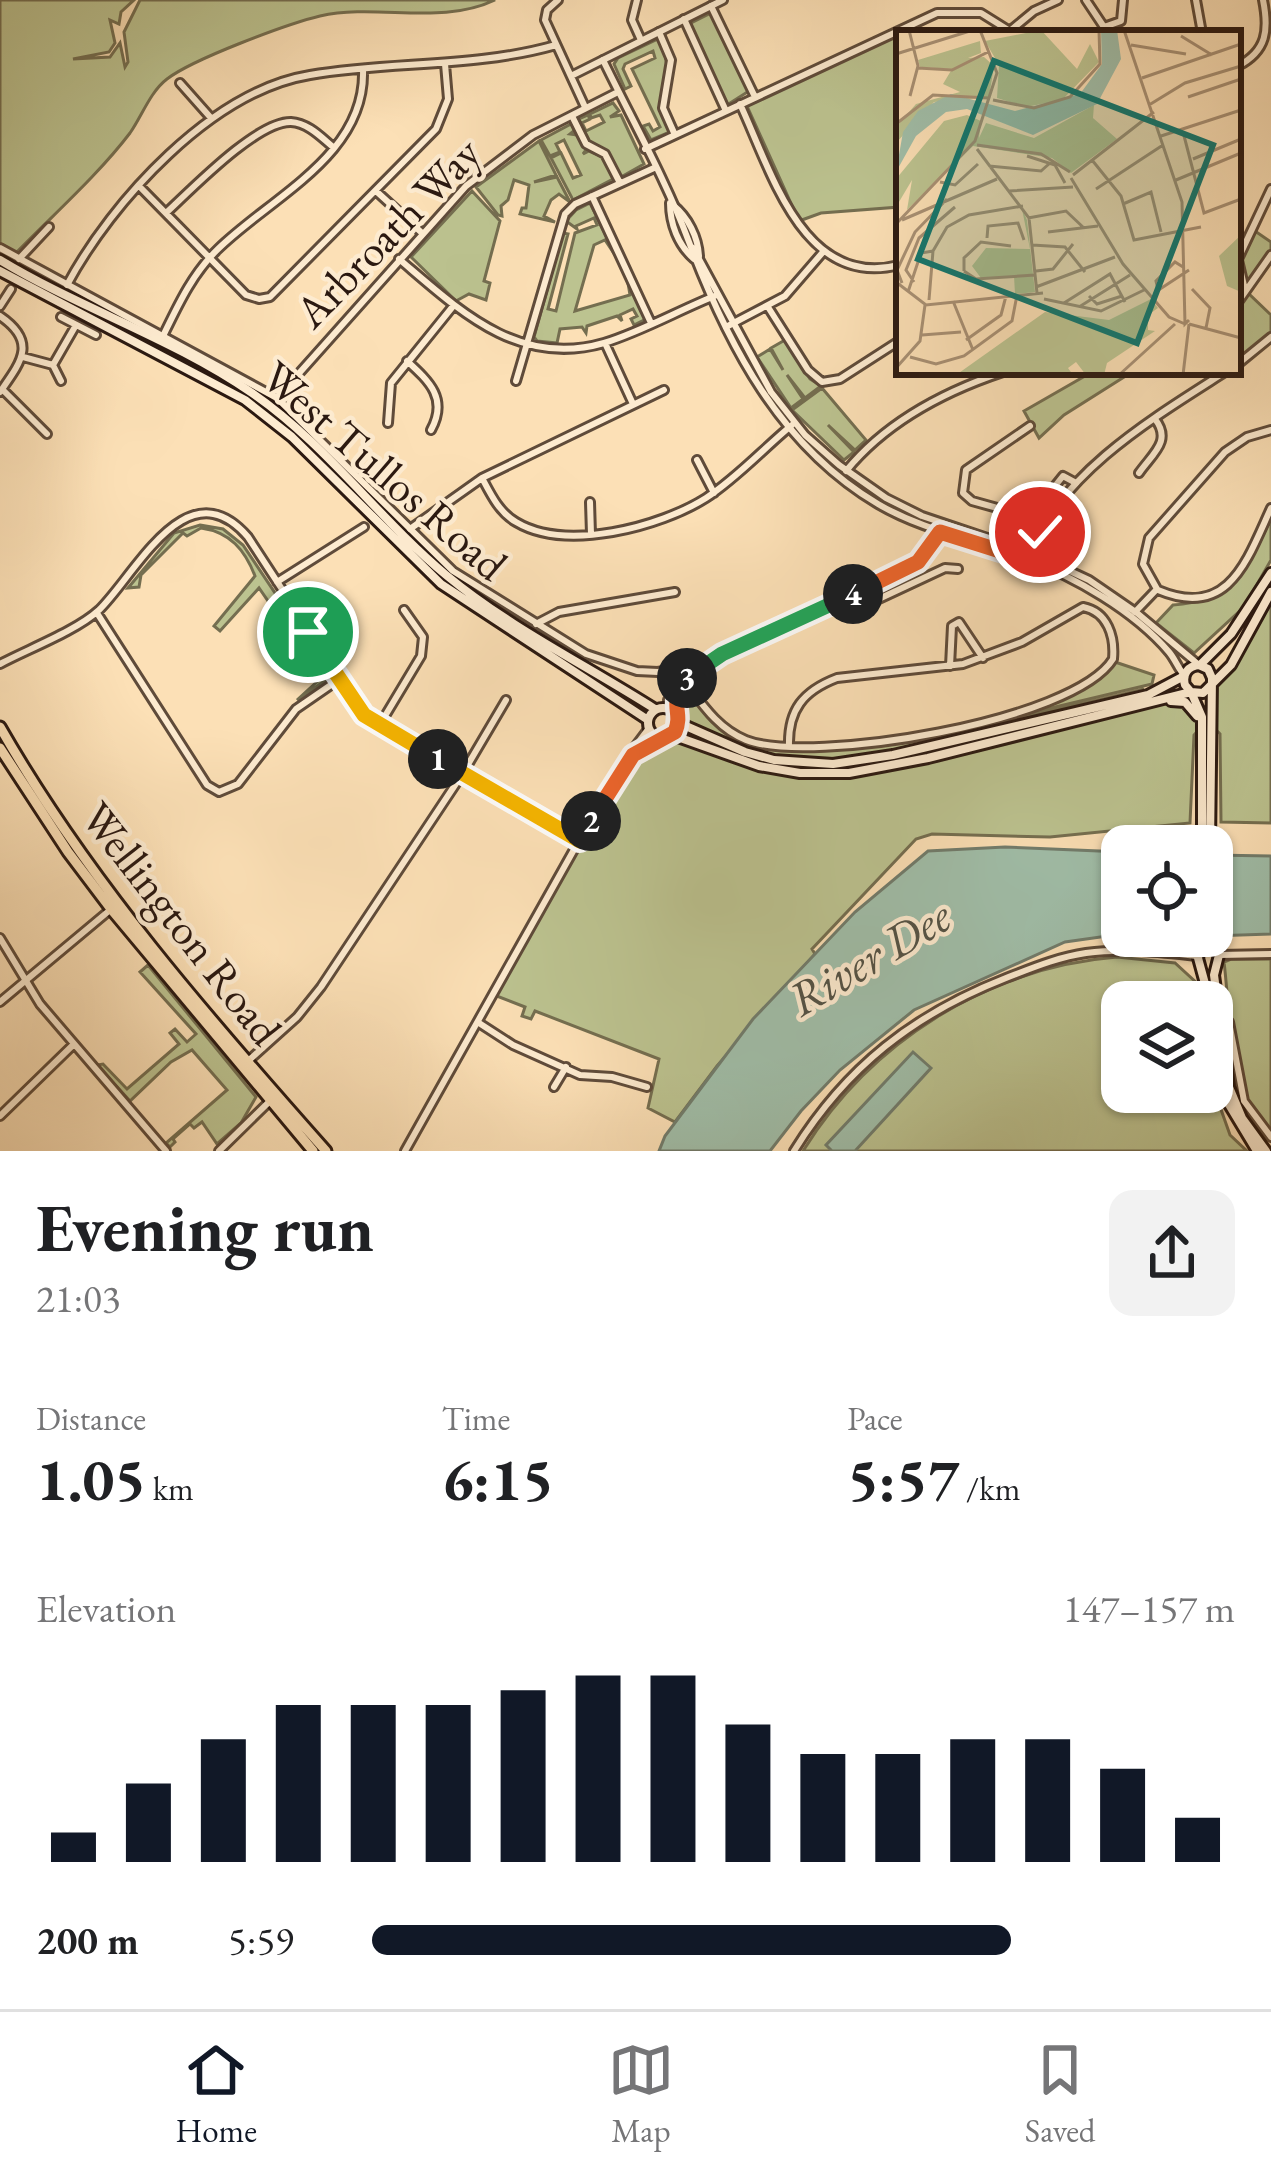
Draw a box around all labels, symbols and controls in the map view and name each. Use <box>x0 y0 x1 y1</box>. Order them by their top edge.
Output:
inset map <box>896 30 1241 375</box>
street label: Arbroath Way <box>281 124 493 341</box>
street label: West Tullos Road <box>250 347 520 593</box>
pin <box>989 481 1091 583</box>
icon: check <box>1007 499 1073 565</box>
pin: 4 <box>823 564 883 624</box>
text: 4 <box>844 572 862 615</box>
pin <box>257 581 359 683</box>
icon: arrive <box>275 599 341 665</box>
pin: 3 <box>657 648 717 708</box>
text: 3 <box>678 656 696 699</box>
pin: 1 <box>408 729 468 789</box>
text: 1 <box>429 737 447 780</box>
street label: Wellington Road <box>69 789 295 1057</box>
pin: 2 <box>561 791 621 851</box>
text: 2 <box>582 799 600 842</box>
map controls <box>1101 825 1233 1113</box>
button: locate <box>1101 825 1233 957</box>
water label: River Dee <box>776 884 963 1030</box>
button: layers <box>1101 981 1233 1113</box>
text: Evening run <box>36 1185 374 1271</box>
button: share <box>1109 1190 1235 1316</box>
text: 21:03 <box>36 1273 121 1324</box>
text: Distance <box>36 1397 146 1440</box>
text: Time <box>442 1397 510 1440</box>
text: Pace <box>847 1397 903 1440</box>
text: 1.05 <box>36 1440 146 1518</box>
text: 6:15 <box>442 1440 554 1518</box>
text: 5:57 <box>847 1440 959 1518</box>
text: km <box>146 1467 194 1510</box>
text: /km <box>959 1467 1020 1510</box>
text: Elevation <box>36 1583 176 1634</box>
text: 147–157 m <box>1063 1583 1235 1634</box>
text: 200 m <box>36 1915 139 1966</box>
text: 5:59 <box>228 1915 294 1966</box>
tab: Home <box>175 2037 257 2152</box>
tab: Map <box>608 2037 674 2152</box>
tab: Saved <box>1025 2037 1096 2152</box>

